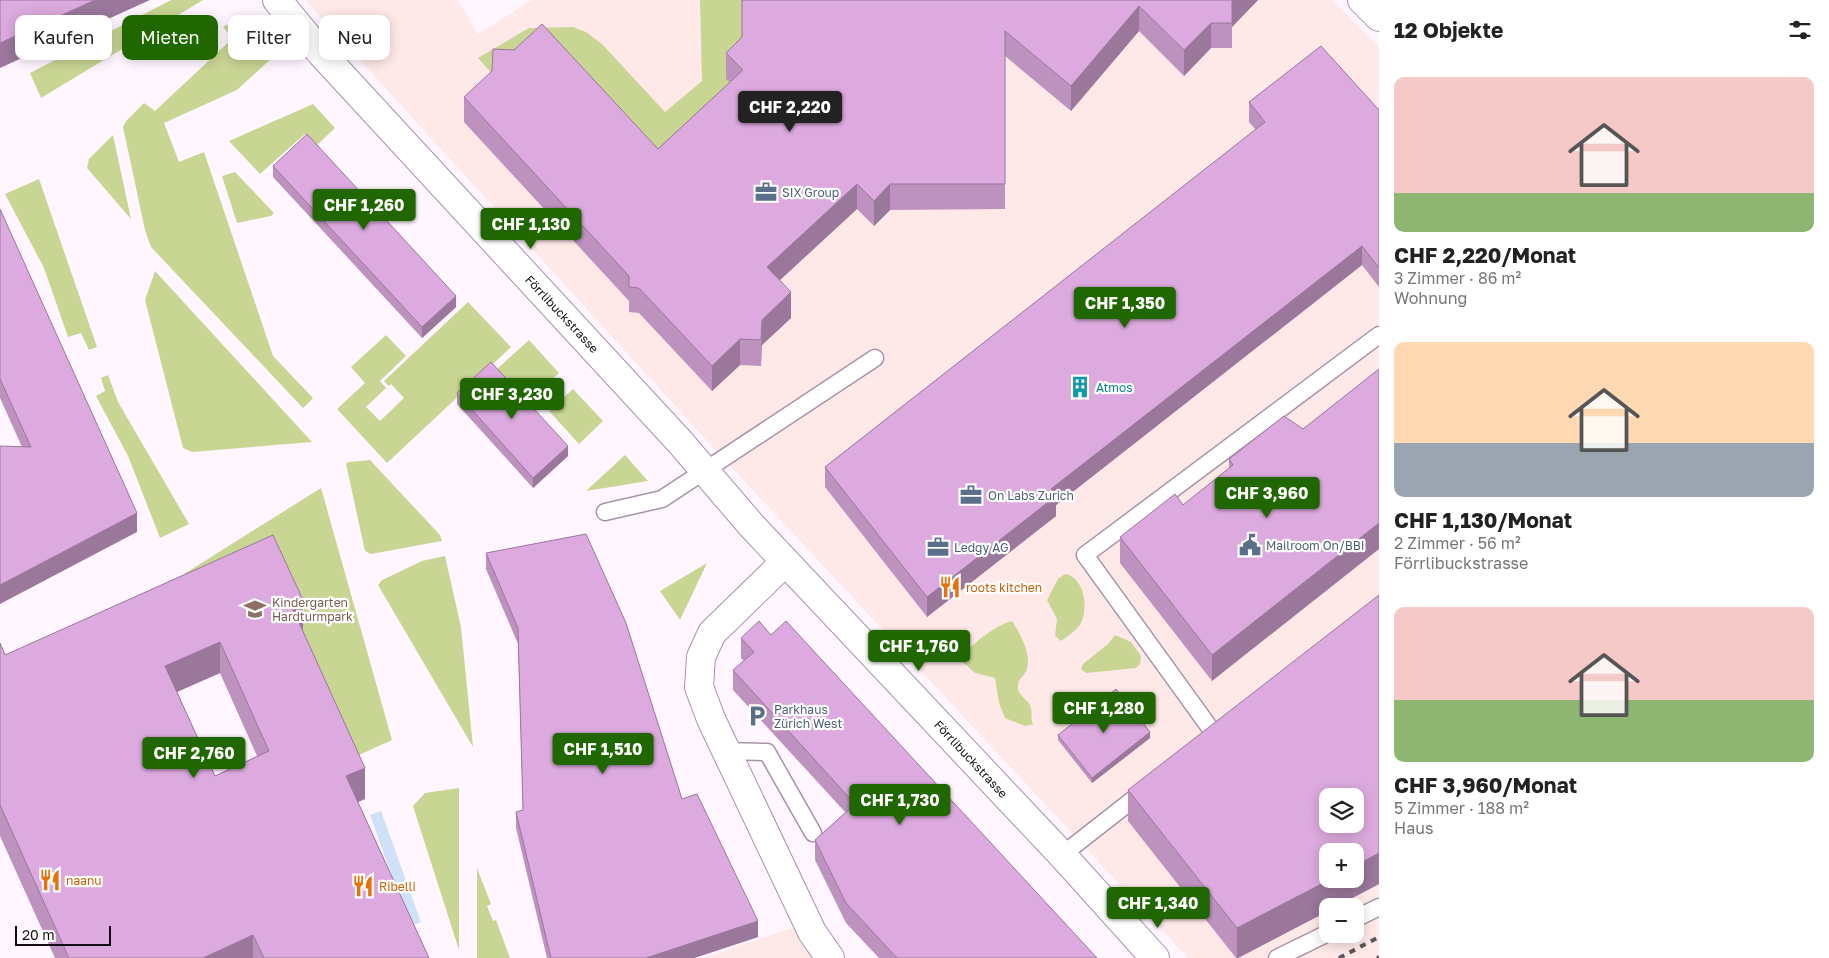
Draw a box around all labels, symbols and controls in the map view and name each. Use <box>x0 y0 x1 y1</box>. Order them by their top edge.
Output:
chip: Kaufen <box>15 15 112 60</box>
chip: Mieten <box>122 15 218 60</box>
chip: Filter <box>228 15 309 60</box>
chip: Neu <box>319 15 390 60</box>
icon: filters <box>1786 16 1814 44</box>
text: 12 Objekte <box>1394 17 1503 43</box>
pin: CHF 2,220 <box>733 90 847 133</box>
text: CHF 2,220 <box>749 97 831 117</box>
icon: home <box>1559 110 1649 200</box>
office icon: SIX Group <box>753 179 779 205</box>
place label: SIX Group <box>782 185 839 200</box>
pin: CHF 1,260 <box>307 188 421 231</box>
text: CHF 1,260 <box>324 195 404 215</box>
pin: CHF 1,130 <box>474 208 588 250</box>
text: CHF 1,130 <box>492 214 570 234</box>
text: CHF 2,220/Monat <box>1394 242 1576 268</box>
text: 3 Zimmer · 86 m² <box>1394 268 1521 288</box>
street label: Förrlibuckstrasse <box>522 272 602 356</box>
pin: CHF 1,350 <box>1068 286 1182 329</box>
text: Wohnung <box>1394 288 1467 308</box>
text: CHF 1,350 <box>1085 293 1165 313</box>
building icon: Atmos <box>1067 374 1093 400</box>
icon: home <box>1559 375 1649 465</box>
pin: CHF 3,230 <box>455 378 569 420</box>
place label: Atmos <box>1096 380 1133 395</box>
text: CHF 3,230 <box>471 384 553 404</box>
pin: CHF 3,960 <box>1210 476 1324 519</box>
office icon: On Labs Zurich <box>958 482 984 508</box>
text: CHF 3,960 <box>1226 483 1308 503</box>
place label: On Labs Zurich <box>988 488 1074 503</box>
text: CHF 1,130/Monat <box>1394 507 1572 533</box>
public building icon: Mailroom On/BBI <box>1237 532 1263 558</box>
text: 2 Zimmer · 56 m² <box>1394 533 1521 553</box>
office icon: Ledgy AG <box>925 534 951 560</box>
place label: Mailroom On/BBI <box>1266 538 1365 553</box>
place label: Ledgy AG <box>954 540 1008 555</box>
text: Förrlibuckstrasse <box>1394 553 1528 573</box>
restaurant icon: roots kitchen <box>937 574 963 600</box>
place label: roots kitchen <box>966 580 1042 595</box>
place label: Kindergarten Hardturmpark <box>272 595 353 624</box>
school or university icon: Kindergarten Hardturmpark <box>242 596 268 622</box>
pin: CHF 1,760 <box>862 630 976 672</box>
text: CHF 1,760 <box>879 636 959 656</box>
icon: home <box>1559 640 1649 730</box>
pin: CHF 1,280 <box>1047 692 1161 734</box>
text: CHF 1,280 <box>1064 698 1144 718</box>
place label: Parkhaus Zürich West <box>774 702 842 731</box>
parking icon: Parkhaus Zürich West <box>744 703 770 729</box>
street label: Förrlibuckstrasse <box>931 717 1011 801</box>
pin: CHF 1,510 <box>546 732 660 775</box>
pin: CHF 2,760 <box>137 736 251 779</box>
text: CHF 1,510 <box>564 739 642 759</box>
text: CHF 2,760 <box>153 743 235 763</box>
text: CHF 3,960/Monat <box>1394 772 1577 798</box>
pin: CHF 1,730 <box>843 784 957 826</box>
map controls <box>1319 788 1364 943</box>
button: layers <box>1319 788 1364 833</box>
text: CHF 1,730 <box>860 790 940 810</box>
text: 5 Zimmer · 188 m² <box>1394 798 1529 818</box>
text: Haus <box>1394 818 1433 838</box>
button: + <box>1319 843 1364 888</box>
restaurant icon: naanu <box>37 867 63 893</box>
place label: naanu <box>66 873 102 888</box>
restaurant icon: Ribelli <box>350 873 376 899</box>
place label: Ribelli <box>379 879 416 894</box>
pin: CHF 1,340 <box>1101 886 1215 929</box>
text: CHF 1,340 <box>1118 893 1198 913</box>
button: − <box>1319 898 1364 943</box>
scale bar <box>15 923 111 946</box>
text: 20 m <box>22 926 55 943</box>

